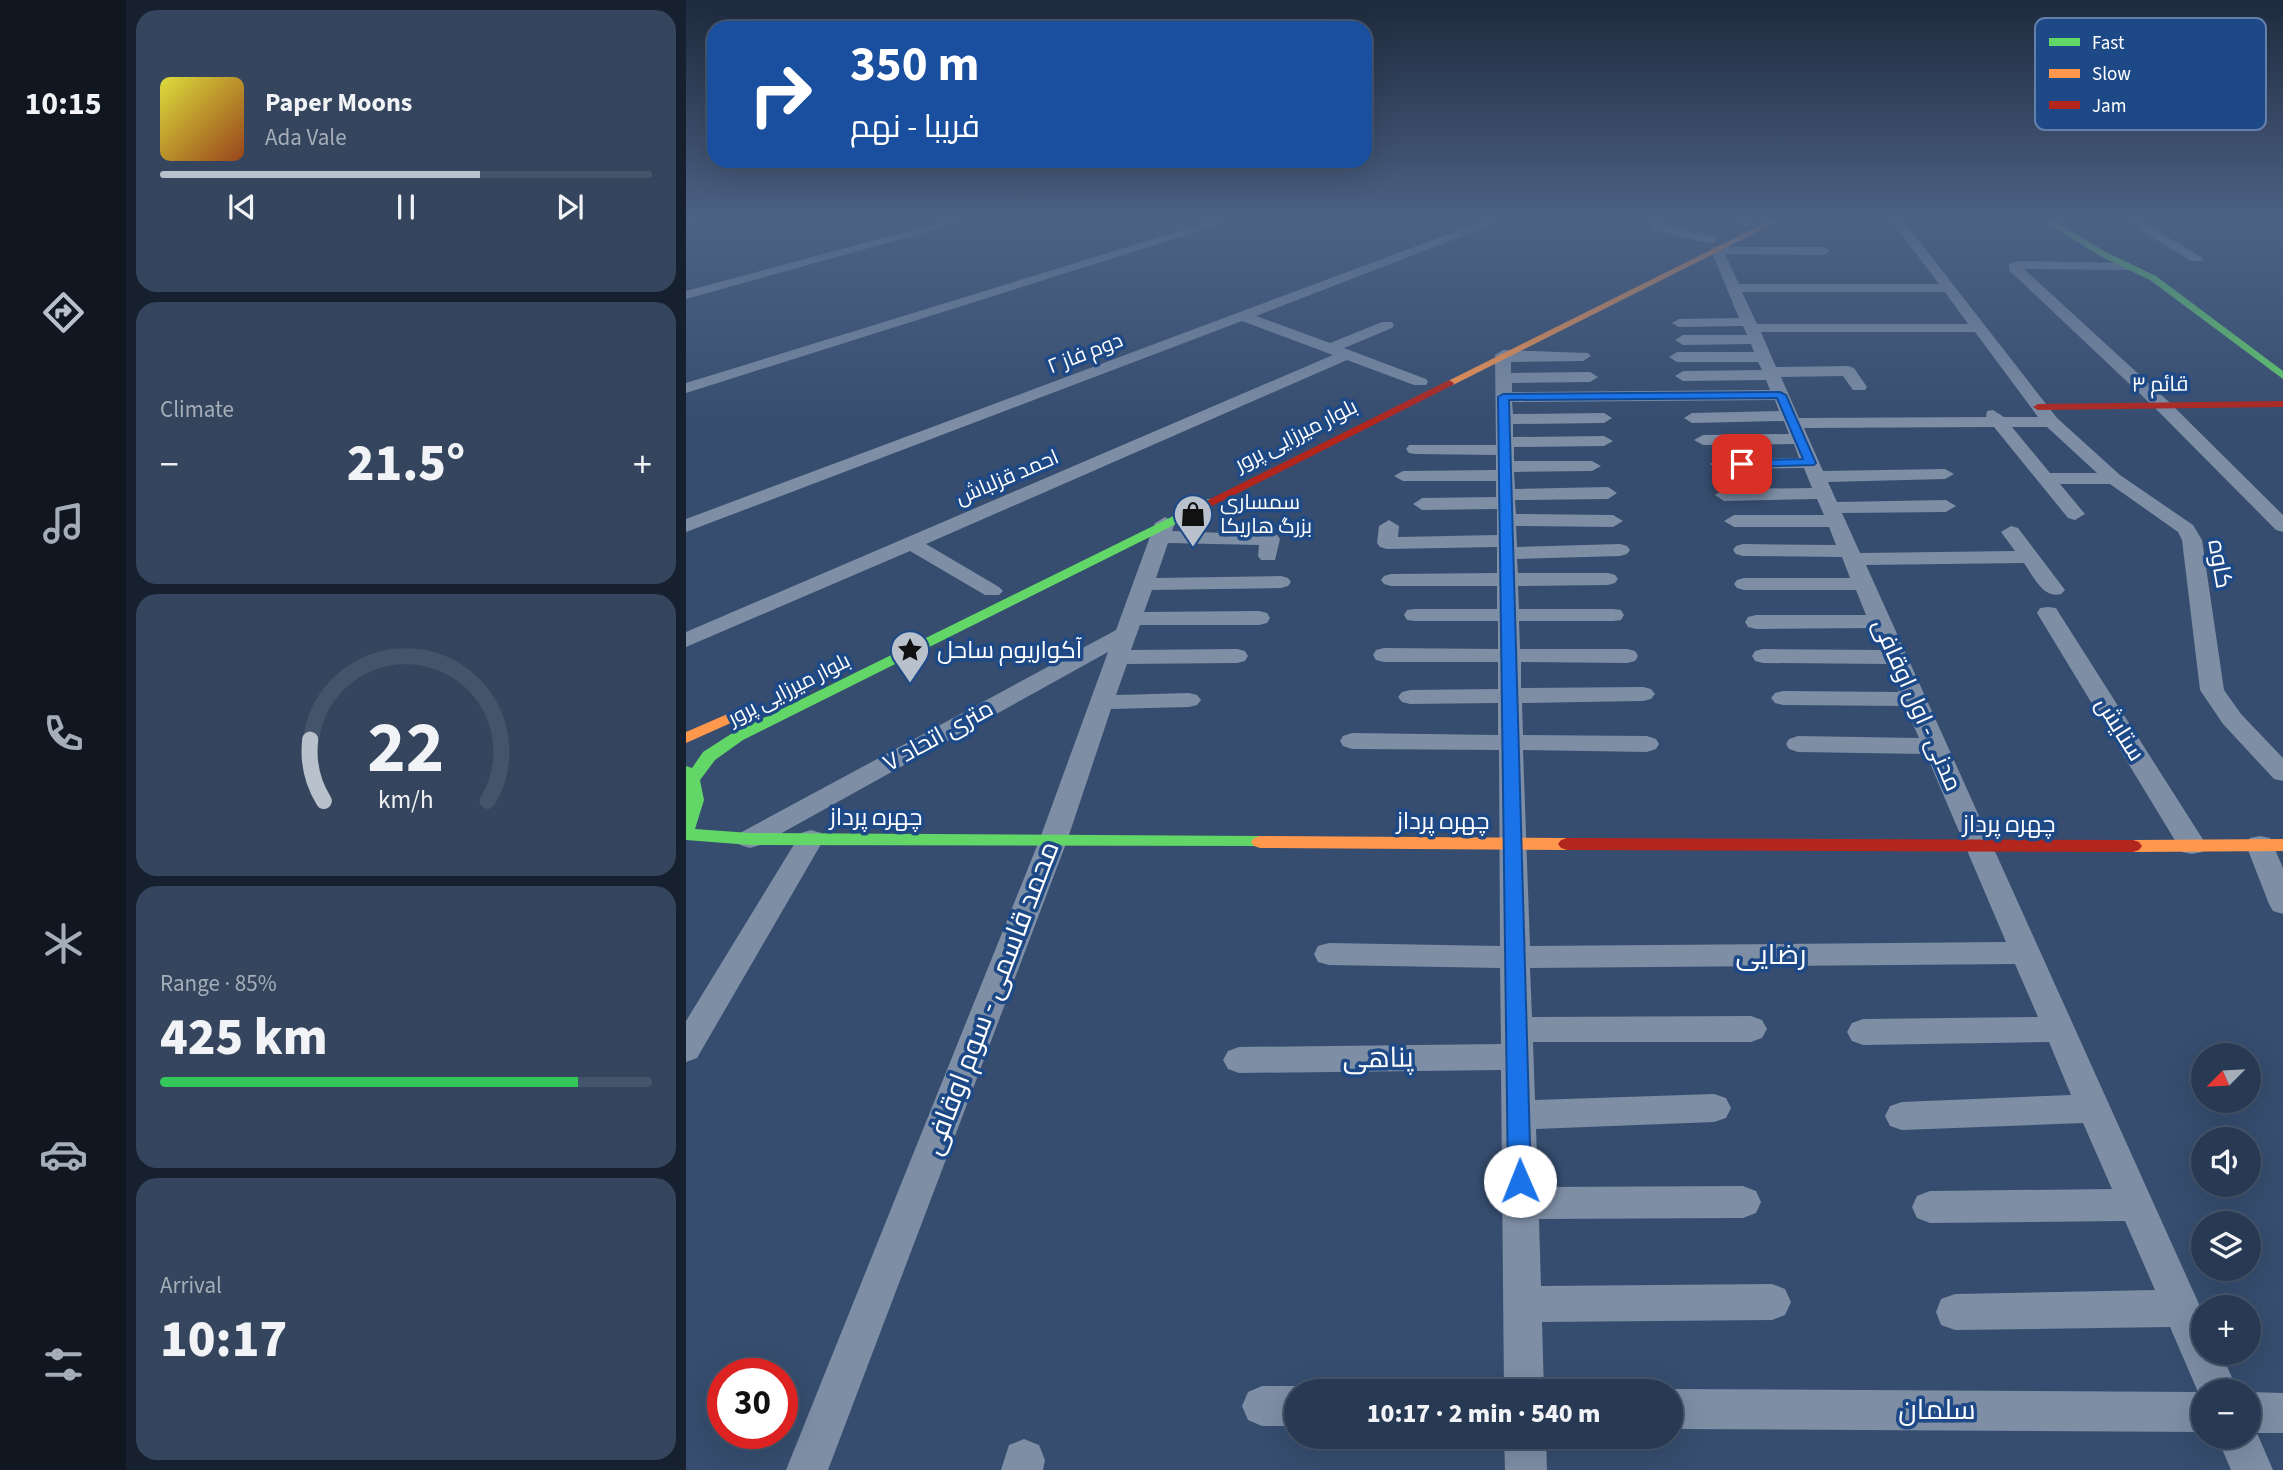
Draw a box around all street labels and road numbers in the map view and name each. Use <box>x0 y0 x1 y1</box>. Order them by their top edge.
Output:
street label: دوم فاز ۲ <box>1043 325 1127 381</box>
street label: قائم ۳ <box>2131 369 2189 399</box>
street label: بلوار میرزایی پرور <box>1229 391 1362 479</box>
street label: احمد قزلباش <box>951 442 1063 512</box>
street label: کاوه <box>2198 537 2242 591</box>
street label: مدنی - اول اوقافی <box>1863 613 1971 797</box>
street label: بلوار میرزایی پرور <box>722 645 855 733</box>
street label: ستایش <box>2087 690 2153 768</box>
street label: ۷ متری اتحاد <box>876 691 1000 781</box>
street label: چهره پرداز <box>827 800 923 835</box>
street label: چهره پرداز <box>1394 804 1490 839</box>
street label: چهره پرداز <box>1960 807 2056 842</box>
street label: محمد قاسمی - سوم اوقافی <box>913 835 1069 1161</box>
street label: رضایی <box>1736 935 1806 975</box>
street label: پناهی <box>1342 1037 1414 1079</box>
street label: سلمان <box>1898 1390 1976 1430</box>

